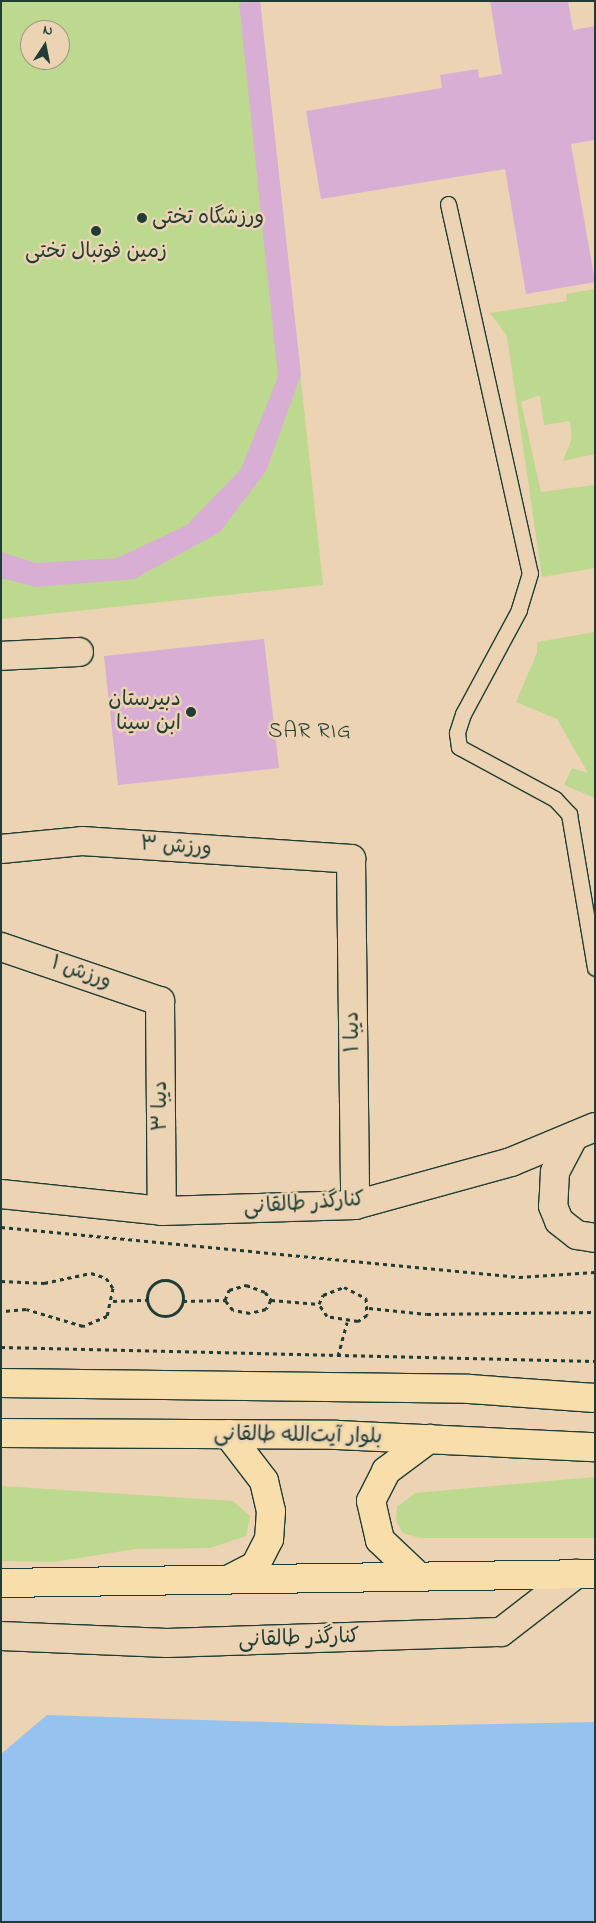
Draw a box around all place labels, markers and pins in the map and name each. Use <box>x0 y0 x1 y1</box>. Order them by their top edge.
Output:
place label: ورزشگاه تختی <box>152 205 264 231</box>
marker: ورزشگاه تختی <box>136 212 148 224</box>
marker: زمین فوتبال تختی <box>90 225 102 237</box>
place label: زمین فوتبال تختی <box>25 239 167 265</box>
place label: دبیرستان ابن سینا <box>108 687 181 737</box>
marker: دبیرستان ابن سینا <box>185 706 197 718</box>

